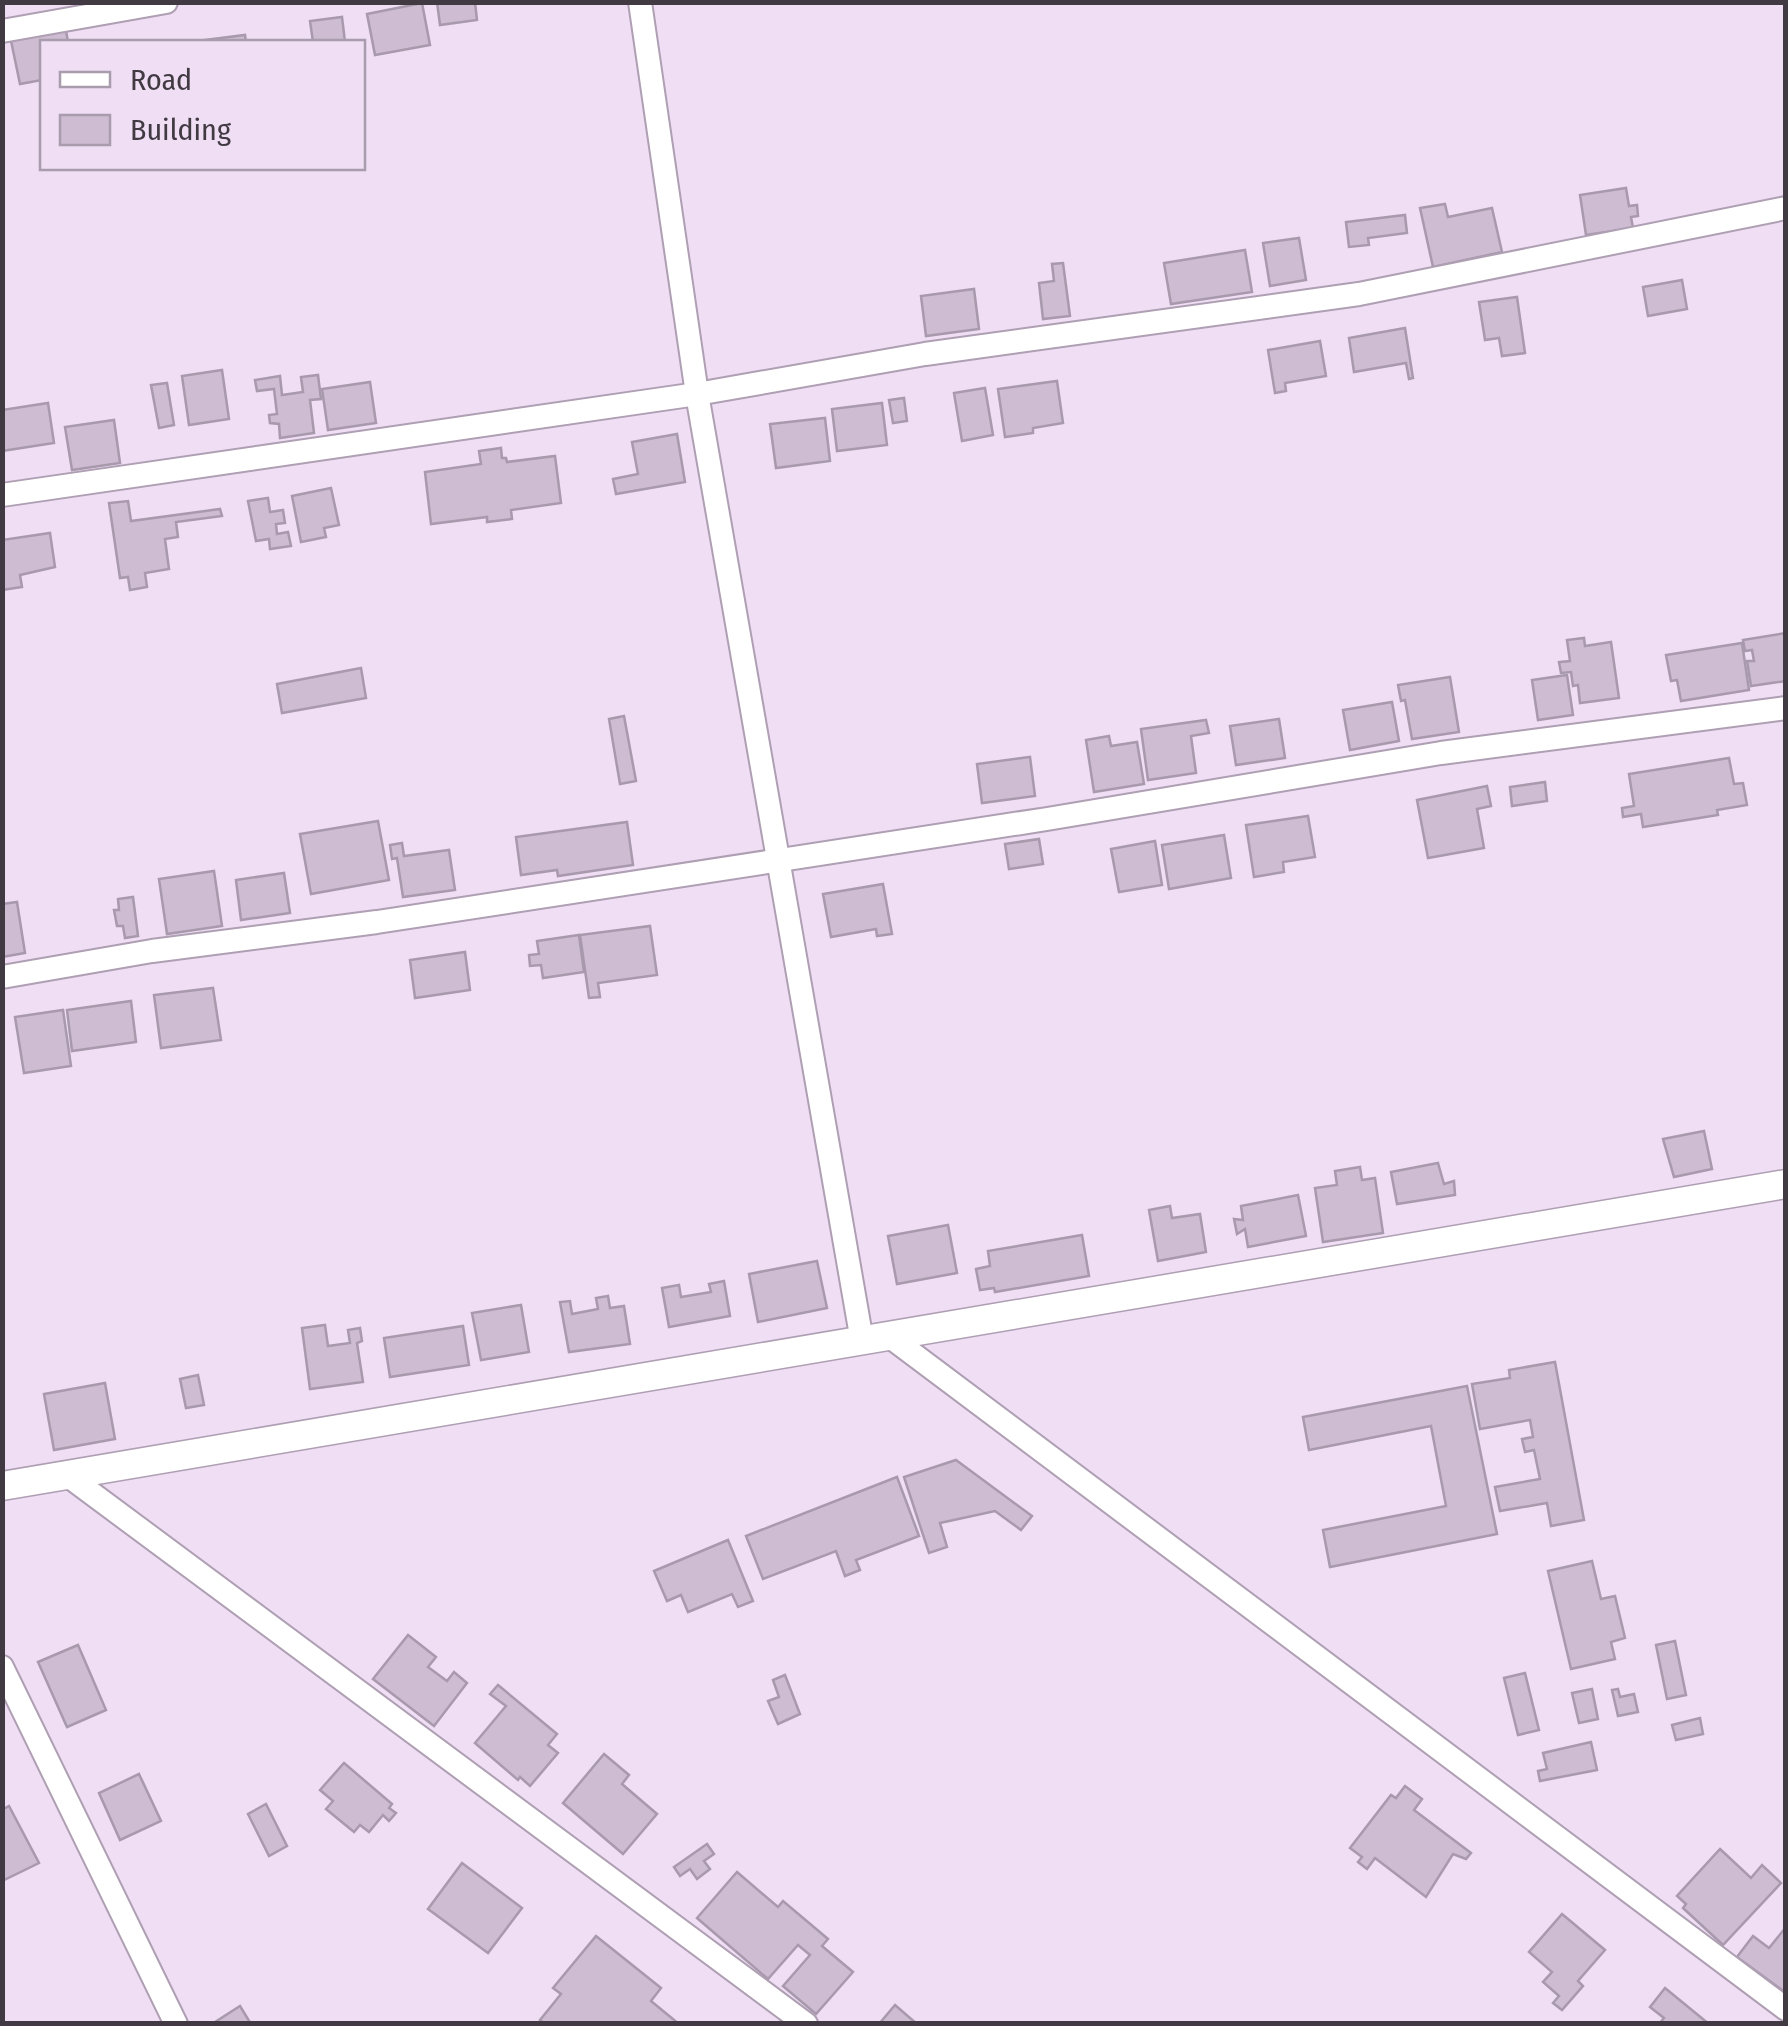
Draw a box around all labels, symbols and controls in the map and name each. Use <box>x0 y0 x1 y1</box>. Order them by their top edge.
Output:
legend <box>40 40 365 170</box>
text: Road <box>130 62 192 98</box>
text: Building <box>130 112 232 148</box>

